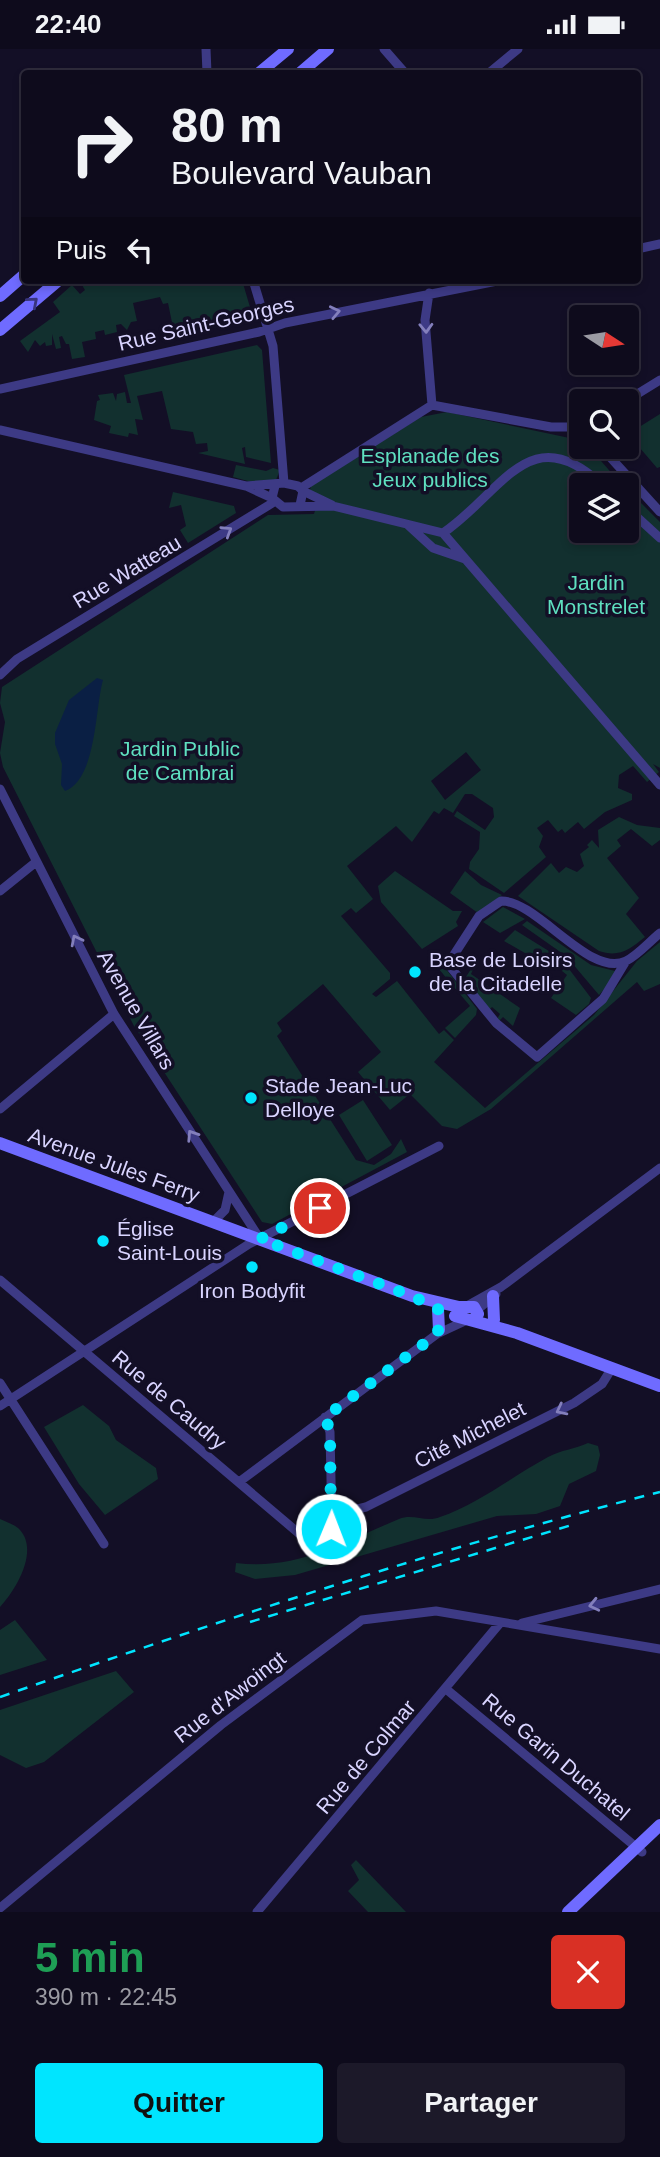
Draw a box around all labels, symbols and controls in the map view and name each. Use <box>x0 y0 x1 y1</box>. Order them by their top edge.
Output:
text: 22:40 <box>35 9 102 39</box>
icon: right <box>56 98 147 189</box>
text: 80 m <box>171 98 283 152</box>
text: Boulevard Vauban <box>171 155 432 191</box>
icon: left <box>121 231 159 269</box>
text: Puis <box>56 235 107 265</box>
street label: Rue Saint-Georges <box>116 292 296 355</box>
one-way arrow <box>25 298 38 310</box>
north arrow <box>569 305 639 375</box>
map controls <box>569 305 639 543</box>
one-way arrow <box>329 306 341 321</box>
one-way arrow <box>419 323 434 334</box>
button: search <box>569 389 639 459</box>
park label: Esplanade des Jeux publics <box>361 444 499 491</box>
button: layers <box>569 473 639 543</box>
one-way arrow <box>219 527 232 540</box>
street label: Rue Watteau <box>69 530 185 613</box>
park label: Jardin Monstrelet <box>547 571 645 618</box>
park label: Jardin Public de Cambrai <box>120 737 240 784</box>
one-way arrow <box>70 935 84 947</box>
street label: Avenue Villars <box>93 946 180 1073</box>
place label: Base de Loisirs de la Citadelle <box>429 948 573 995</box>
marker: Base de Loisirs de la Citadelle <box>407 964 423 980</box>
place label: Stade Jean-Luc Delloye <box>265 1074 412 1121</box>
marker: Stade Jean-Luc Delloye <box>243 1090 259 1106</box>
street label: Avenue Jules Ferry <box>25 1123 203 1206</box>
one-way arrow <box>188 1129 201 1142</box>
pin <box>290 1178 350 1238</box>
icon: arrive <box>301 1189 339 1227</box>
place label: Église Saint-Louis <box>117 1217 222 1264</box>
marker: Église Saint-Louis <box>95 1233 111 1249</box>
marker: Iron Bodyfit <box>244 1259 260 1275</box>
place label: Iron Bodyfit <box>199 1279 305 1302</box>
street label: Rue de Caudry <box>108 1345 231 1454</box>
street label: Cité Michelet <box>410 1397 529 1472</box>
one-way arrow <box>555 1401 568 1415</box>
position arrow <box>294 1492 368 1566</box>
one-way arrow <box>588 1596 600 1611</box>
street label: Rue d'Awoingt <box>170 1646 290 1747</box>
street label: Rue Garin Duchatel <box>478 1689 634 1825</box>
street label: Rue de Colmar <box>311 1695 420 1818</box>
text: 5 min <box>35 1934 145 1981</box>
button: close <box>551 1935 625 2009</box>
text: 390 m · 22:45 <box>35 1984 177 2010</box>
button: Quitter <box>35 2063 323 2143</box>
button: Partager <box>337 2063 625 2143</box>

